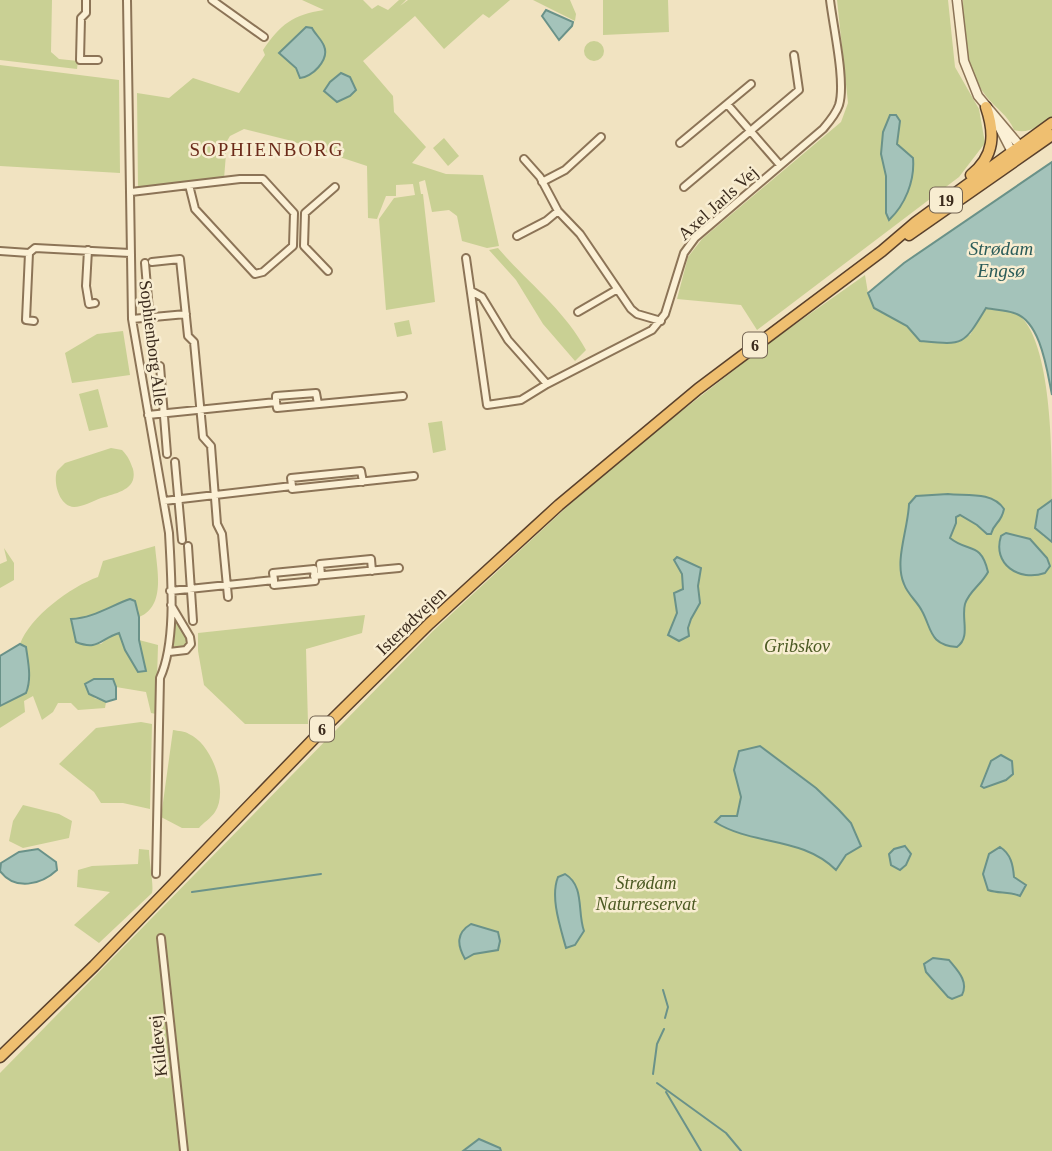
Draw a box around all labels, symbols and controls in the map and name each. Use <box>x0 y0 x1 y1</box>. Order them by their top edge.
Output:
district label: SOPHIENBORG <box>189 139 345 160</box>
street label: Axel Jarls Vej <box>674 162 762 244</box>
road number: 19 <box>930 188 962 212</box>
water label: Strødam Engsø <box>969 238 1033 281</box>
street label: Sophienborg Alle <box>135 279 171 407</box>
road number: 6 <box>743 332 767 358</box>
street label: Isterødvejen <box>372 583 450 659</box>
park label: Gribskov <box>764 636 830 656</box>
road number: 6 <box>310 716 334 742</box>
park label: Strødam Naturreservat <box>595 873 697 914</box>
street label: Kildevej <box>145 1014 171 1078</box>

